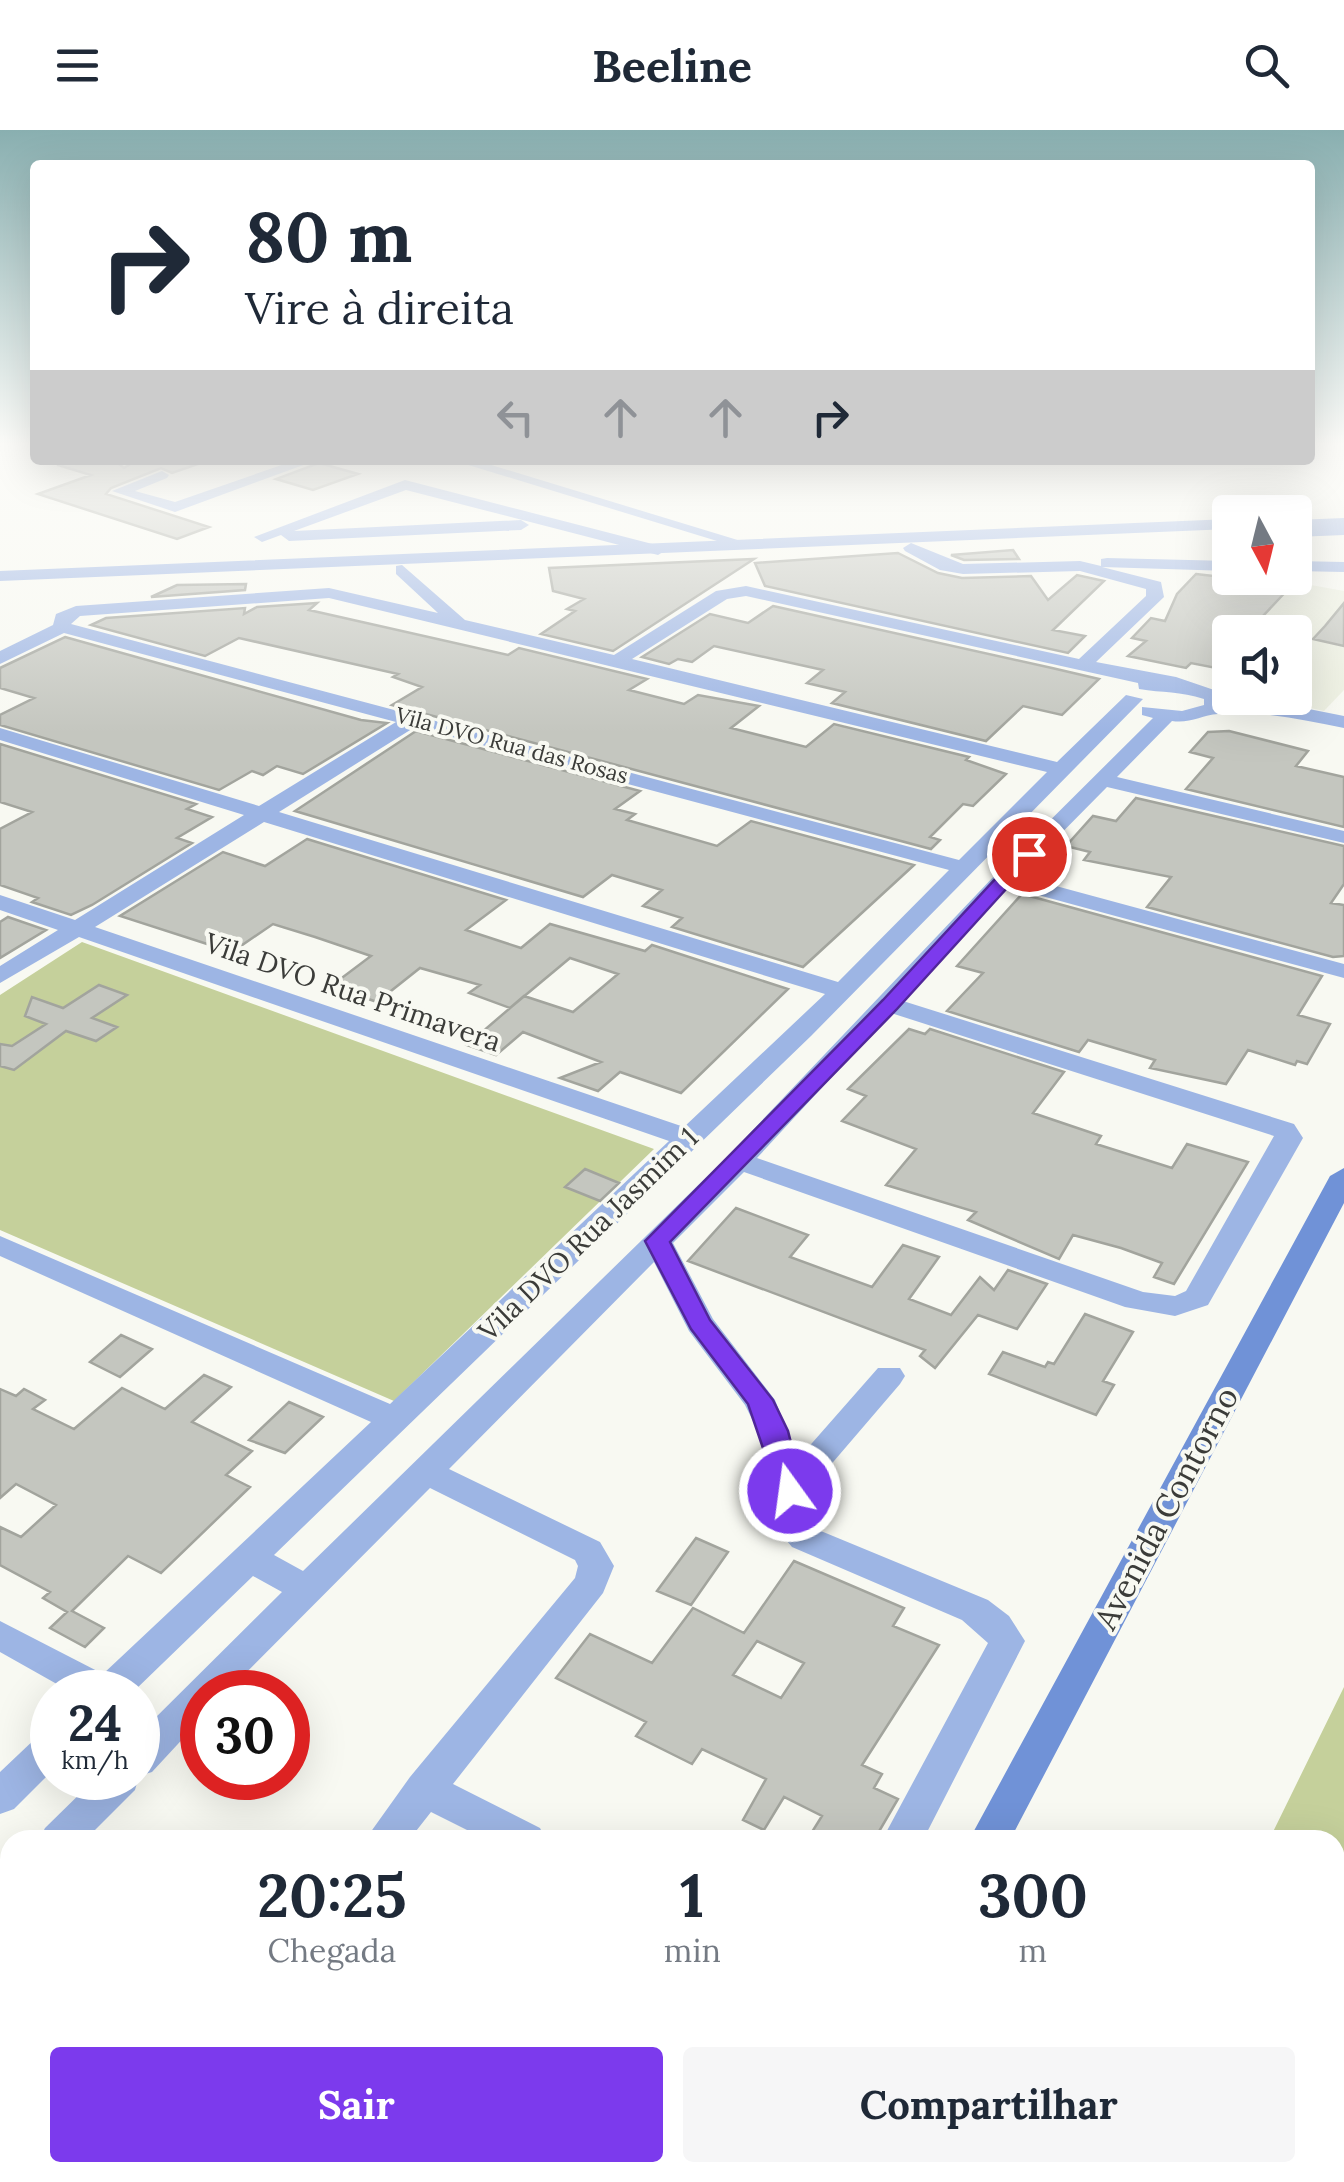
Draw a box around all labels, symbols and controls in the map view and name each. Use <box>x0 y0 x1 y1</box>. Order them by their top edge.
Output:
text: Beeline <box>592 37 752 94</box>
icon: menu <box>50 38 105 93</box>
icon: search <box>1239 38 1294 93</box>
text: 80 m <box>245 192 412 281</box>
icon: right <box>80 200 210 330</box>
text: Vire à direita <box>245 279 514 336</box>
icon: left <box>488 390 543 445</box>
icon: ahead <box>593 390 648 445</box>
icon: ahead <box>698 390 753 445</box>
icon: right <box>803 390 858 445</box>
north arrow <box>1212 495 1312 595</box>
map controls <box>1212 495 1312 715</box>
button: sound <box>1212 615 1312 715</box>
street label: Vila DVO Rua das Rosas <box>392 700 631 790</box>
pin <box>987 812 1072 897</box>
icon: arrive <box>1002 827 1057 882</box>
street label: Vila DVO Rua Primavera <box>199 924 506 1060</box>
street label: Vila DVO Rua Jasmim 1 <box>470 1120 706 1349</box>
street label: Avenida Contorno <box>1084 1380 1247 1637</box>
position arrow <box>738 1439 842 1543</box>
speed limit sign: 30 <box>180 1670 310 1800</box>
text: 24 <box>68 1691 122 1755</box>
text: km/h <box>61 1744 129 1776</box>
text: 20:25 <box>257 1857 407 1933</box>
text: 1 <box>680 1857 704 1933</box>
text: 300 <box>978 1857 1088 1933</box>
text: Chegada <box>268 1930 396 1971</box>
text: min <box>664 1930 721 1971</box>
text: m <box>1019 1930 1047 1971</box>
button: Sair <box>50 2047 663 2162</box>
button: Compartilhar <box>683 2047 1295 2162</box>

